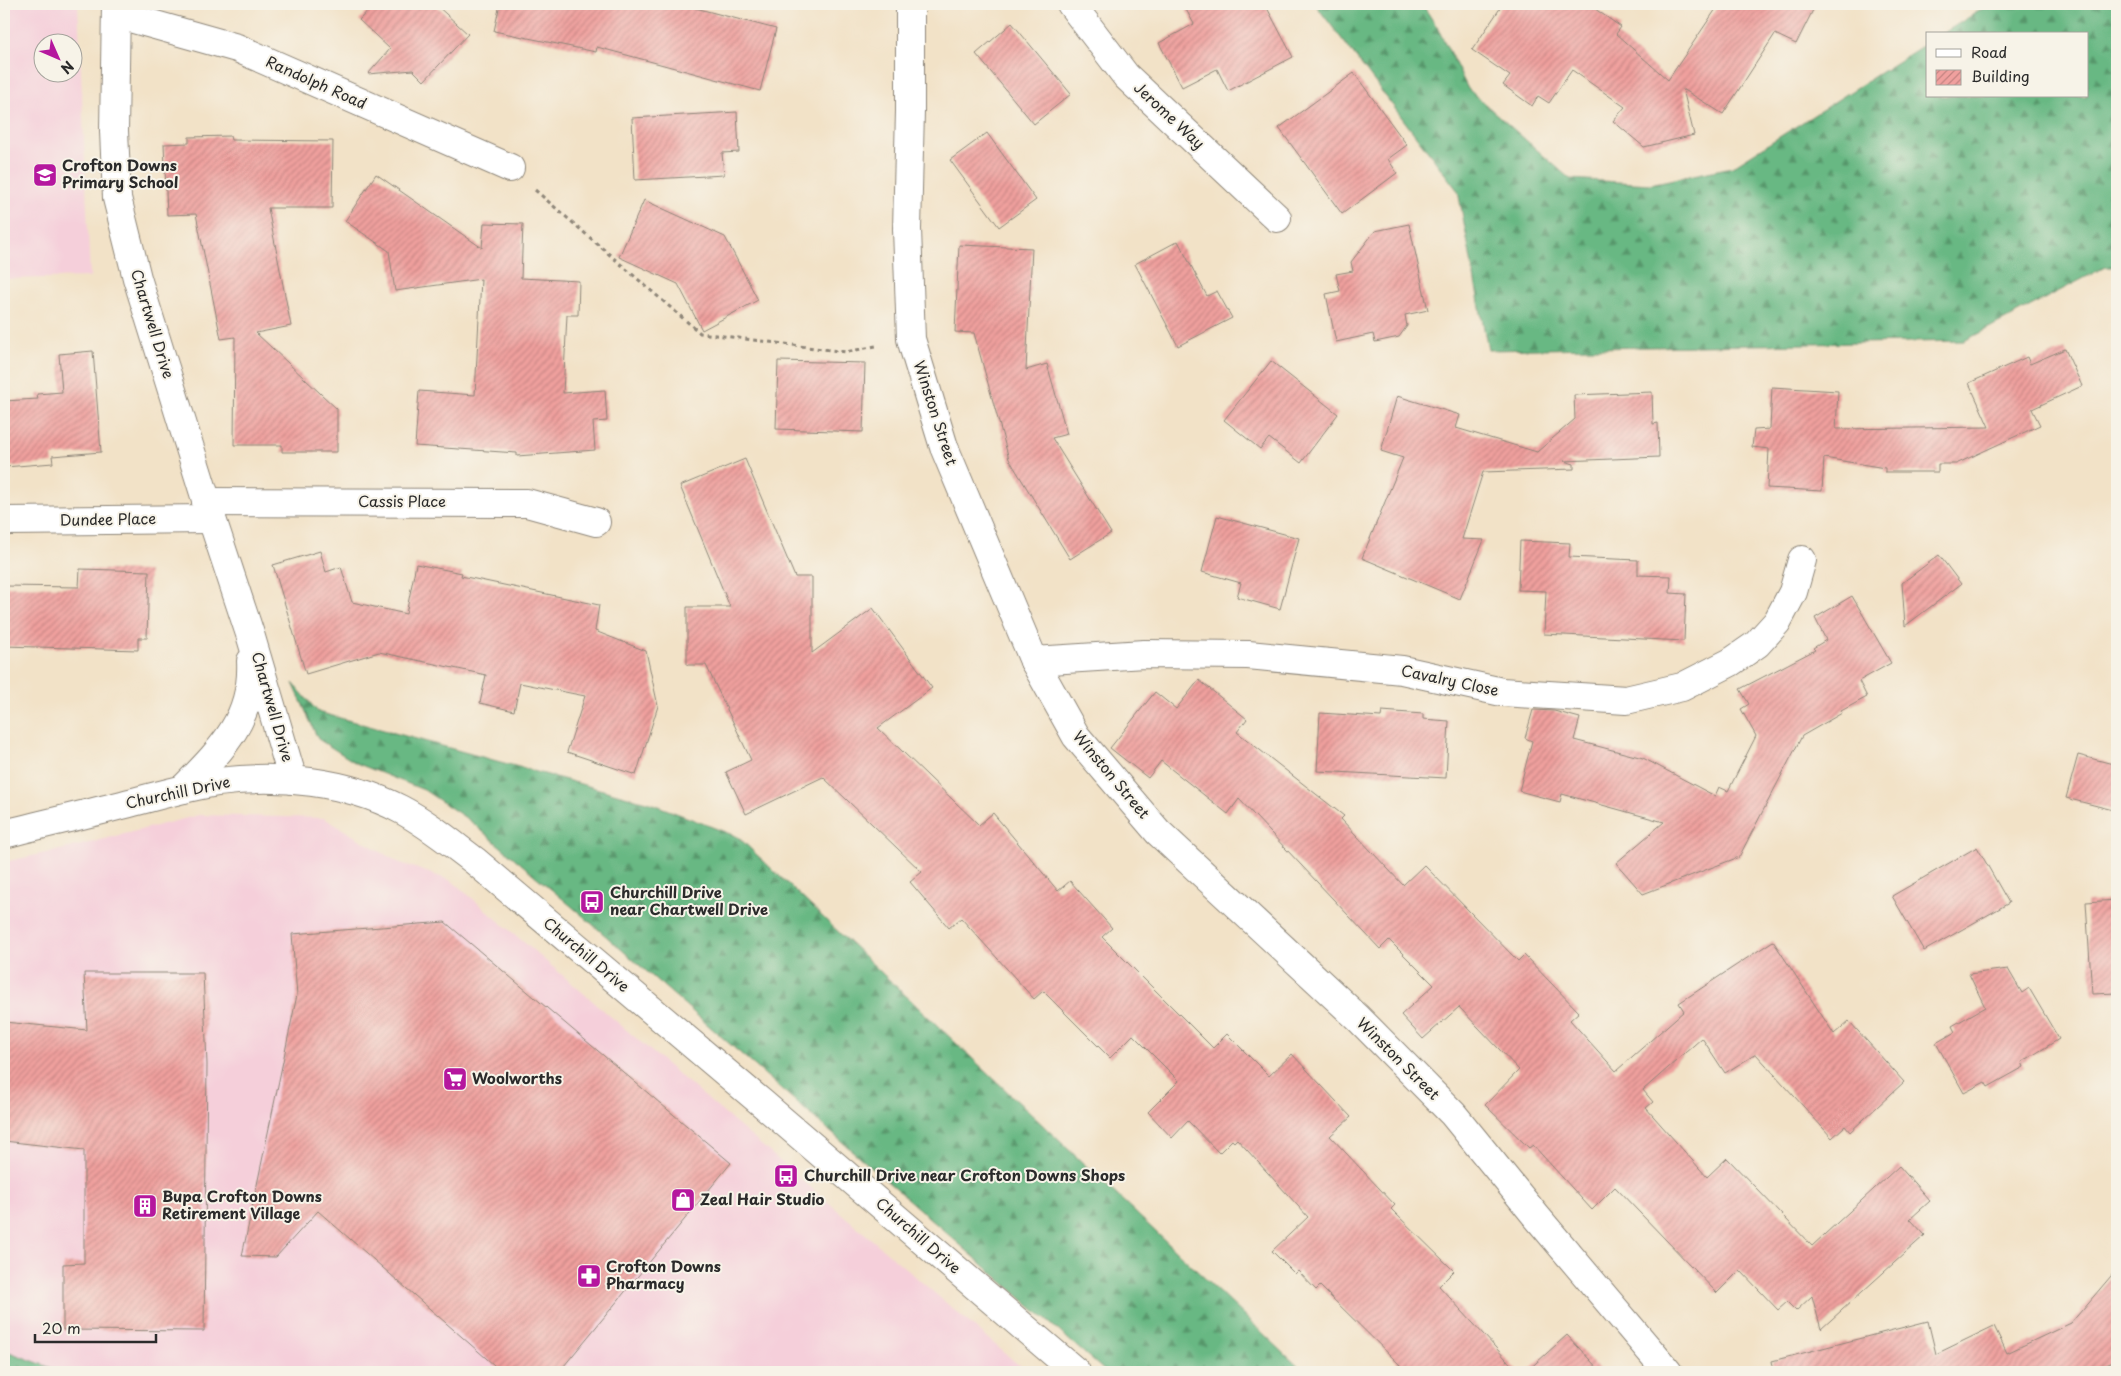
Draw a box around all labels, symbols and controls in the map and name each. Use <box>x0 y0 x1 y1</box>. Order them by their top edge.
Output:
north arrow <box>32 32 82 82</box>
legend <box>1926 32 2088 98</box>
text: Road <box>1971 40 2007 63</box>
street label: Randolph Road <box>262 49 371 114</box>
text: N <box>56 56 79 79</box>
text: Building <box>1971 64 2030 87</box>
street label: Jerome Way <box>1129 76 1211 154</box>
place label: Crofton Downs Primary School <box>62 153 178 193</box>
school or university icon: Crofton Downs Primary School <box>32 162 58 188</box>
street label: Chartwell Drive <box>126 266 181 381</box>
street label: Winston Street <box>909 357 964 468</box>
street label: Cassis Place <box>358 489 446 512</box>
street label: Dundee Place <box>60 506 156 531</box>
street label: Chartwell Drive <box>247 649 300 764</box>
street label: Cavalry Close <box>1399 658 1501 701</box>
street label: Winston Street <box>1068 725 1156 823</box>
street label: Churchill Drive <box>123 769 232 814</box>
place label: Churchill Drive near Chartwell Drive <box>610 880 768 920</box>
bus stop icon: Churchill Drive near Chartwell Drive <box>579 889 605 915</box>
street label: Churchill Drive <box>539 911 635 997</box>
street label: Winston Street <box>1352 1011 1446 1105</box>
supermarket icon: Woolworths <box>442 1066 468 1092</box>
place label: Woolworths <box>472 1066 562 1089</box>
bus stop icon: Churchill Drive near Crofton Downs Shops <box>773 1163 799 1189</box>
place label: Churchill Drive near Crofton Downs Shops <box>804 1163 1125 1186</box>
place label: Bupa Crofton Downs Retirement Village <box>162 1184 322 1224</box>
shop icon: Zeal Hair Studio <box>670 1187 696 1213</box>
place label: Zeal Hair Studio <box>700 1187 825 1210</box>
street label: Churchill Drive <box>871 1191 967 1278</box>
building icon: Bupa Crofton Downs Retirement Village <box>132 1193 158 1219</box>
place label: Crofton Downs Pharmacy <box>606 1254 721 1294</box>
pharmacy icon: Crofton Downs Pharmacy <box>576 1263 602 1289</box>
scale bar <box>35 1311 156 1343</box>
text: 20 m <box>42 1316 81 1339</box>

